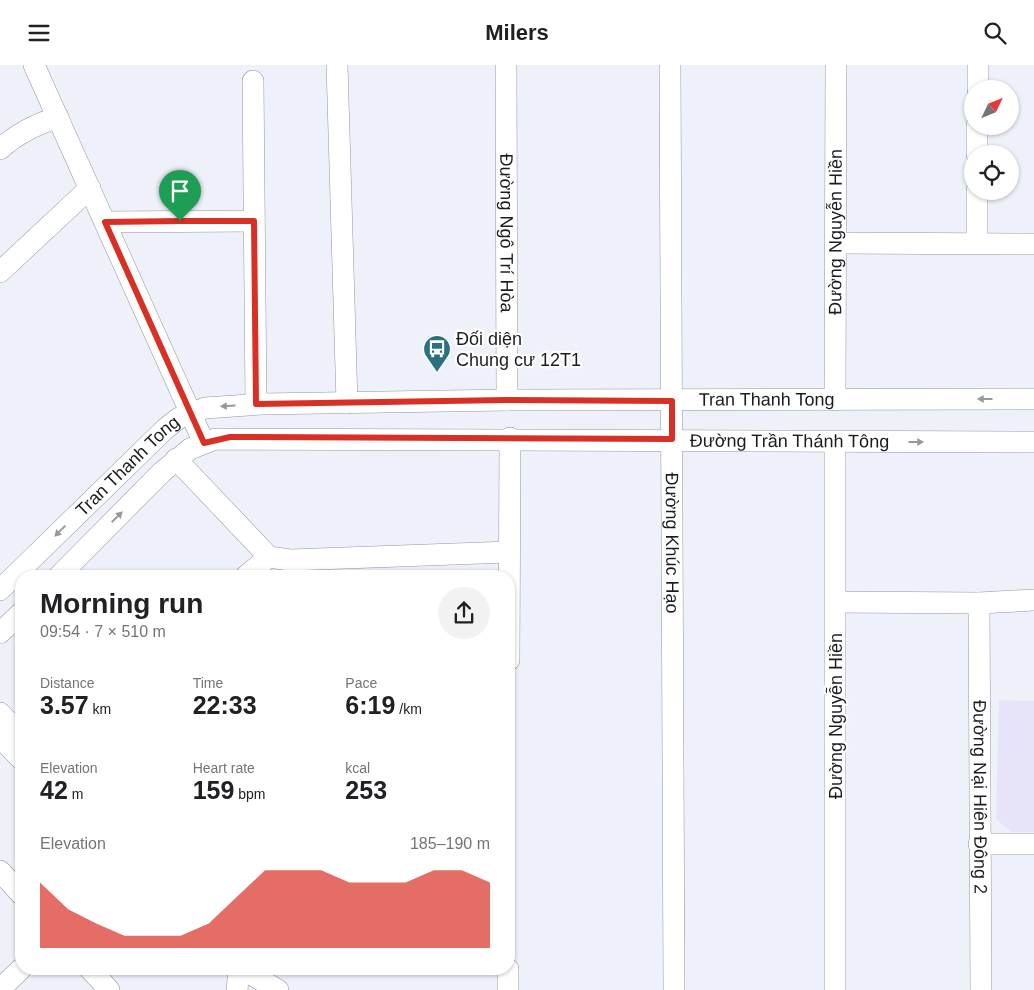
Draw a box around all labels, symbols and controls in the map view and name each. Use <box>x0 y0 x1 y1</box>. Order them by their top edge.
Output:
icon: menu <box>25 19 53 47</box>
icon: search <box>981 19 1009 47</box>
text: Milers <box>485 20 549 45</box>
north arrow <box>964 80 1019 135</box>
map controls <box>964 80 1019 200</box>
button: locate <box>964 145 1019 200</box>
street label: Đường Nguyễn Hiền <box>825 149 846 315</box>
street label: Đường Ngô Trí Hòa <box>496 153 517 314</box>
pin <box>159 170 201 221</box>
icon: arrive <box>166 177 194 205</box>
place label: Đối diện Chung cư 12T1 <box>456 329 581 370</box>
bus stop icon: Đối diện Chung cư 12T1 <box>422 334 452 373</box>
street label: Tran Thanh Tong <box>699 389 835 410</box>
one-way arrow <box>977 395 993 403</box>
one-way arrow <box>220 402 236 410</box>
street label: Tran Thanh Tong <box>72 412 183 520</box>
street label: Đường Trần Thánh Tông <box>690 431 889 451</box>
one-way arrow <box>908 438 924 446</box>
street label: Đường Khúc Hạo <box>662 472 682 614</box>
one-way arrow <box>111 511 123 523</box>
one-way arrow <box>54 525 66 537</box>
button: share <box>438 587 490 639</box>
text: Morning run <box>40 588 203 619</box>
text: 09:54 · 7 × 510 m <box>40 623 166 640</box>
street label: Đường Nguyễn Hiền <box>825 633 846 799</box>
text: Distance <box>40 675 94 691</box>
text: Time <box>193 675 223 691</box>
text: Pace <box>345 675 377 691</box>
text: 3.57 <box>40 691 89 719</box>
text: 22:33 <box>193 691 257 719</box>
text: 6:19 <box>345 691 395 719</box>
street label: Đường Nại Hiên Đông 2 <box>970 700 991 894</box>
text: km <box>89 701 111 717</box>
text: /km <box>395 701 422 717</box>
text: Elevation <box>40 760 98 776</box>
text: Heart rate <box>193 760 255 776</box>
text: kcal <box>345 760 370 776</box>
text: 42 <box>40 776 68 804</box>
text: 159 <box>193 776 234 804</box>
text: 253 <box>345 776 387 804</box>
text: m <box>68 786 83 802</box>
text: bpm <box>234 786 266 802</box>
text: Elevation <box>40 835 106 852</box>
text: 185–190 m <box>410 835 490 852</box>

